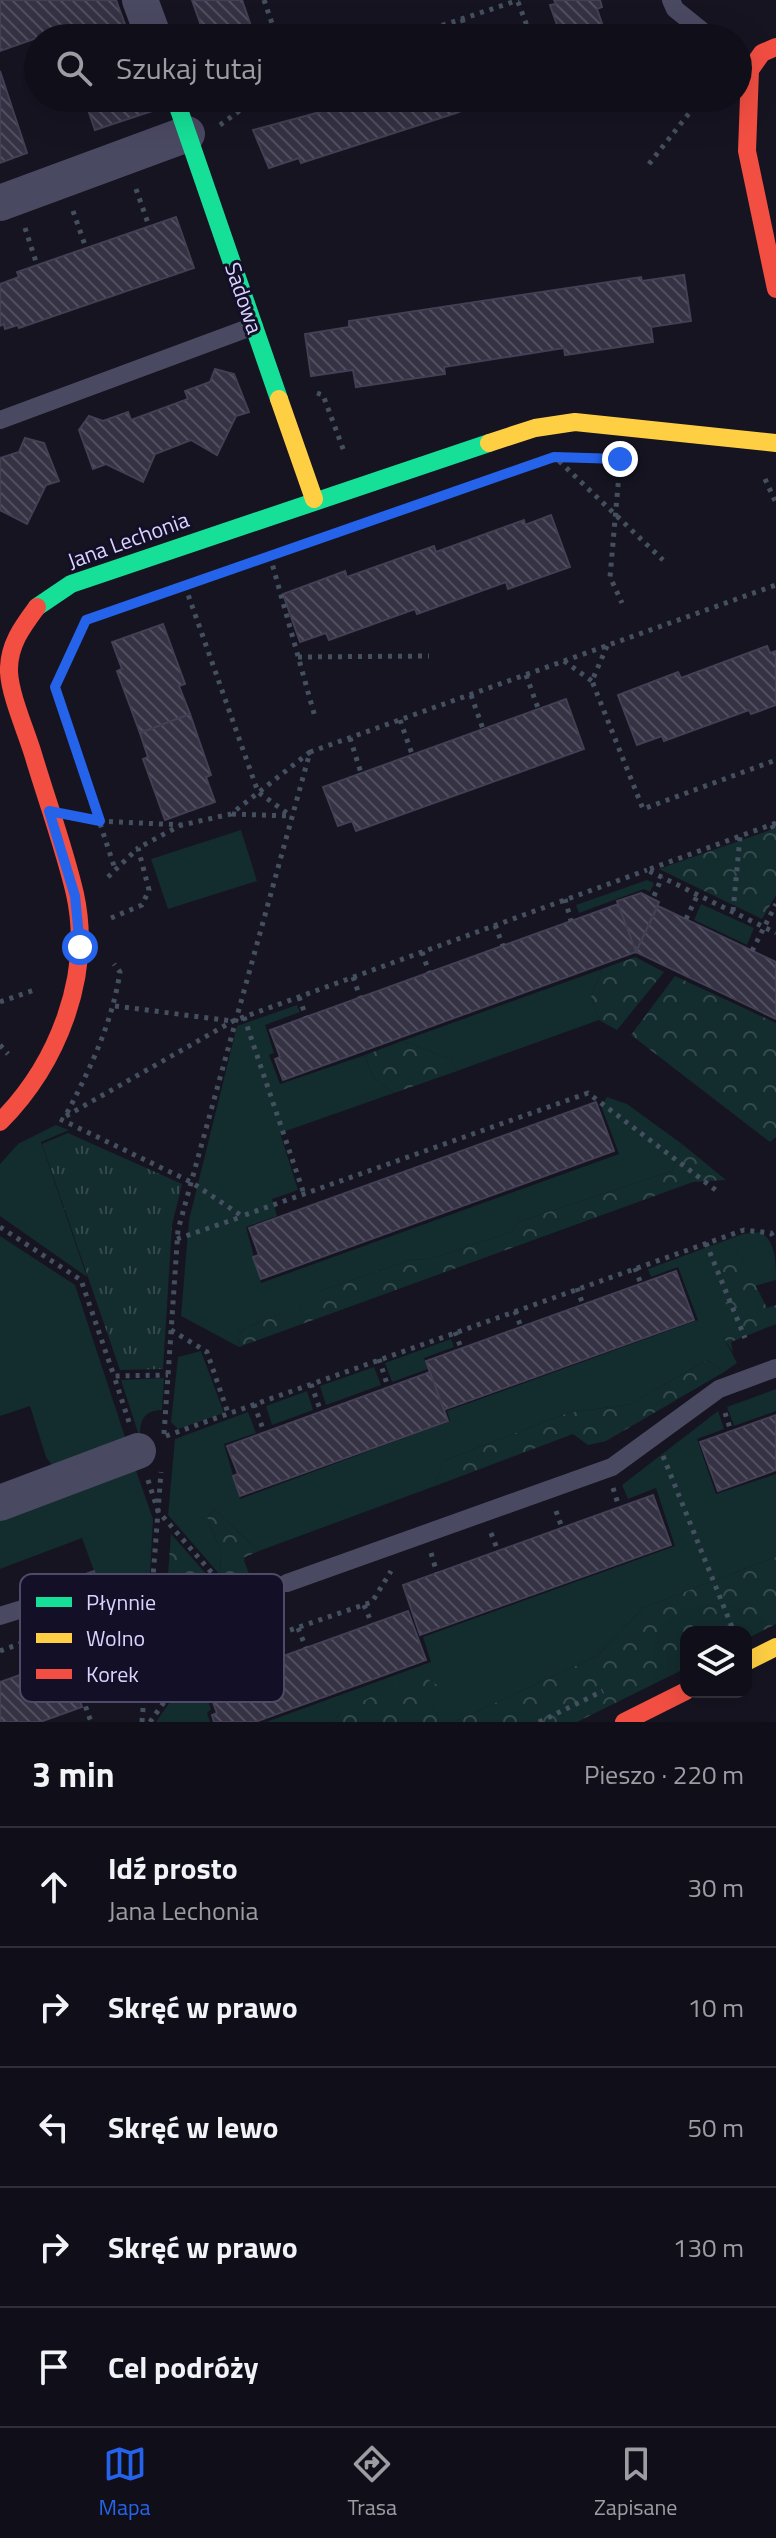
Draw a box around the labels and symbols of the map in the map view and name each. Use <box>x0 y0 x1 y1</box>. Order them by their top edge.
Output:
street label: Sadowa <box>216 258 272 338</box>
route end <box>602 441 638 477</box>
street label: Jana Lechonia <box>62 502 194 578</box>
route start <box>62 929 98 965</box>
legend <box>20 1574 284 1702</box>
text: Płynnie <box>86 1585 156 1619</box>
text: Wolno <box>86 1621 145 1655</box>
text: Korek <box>86 1657 139 1691</box>

